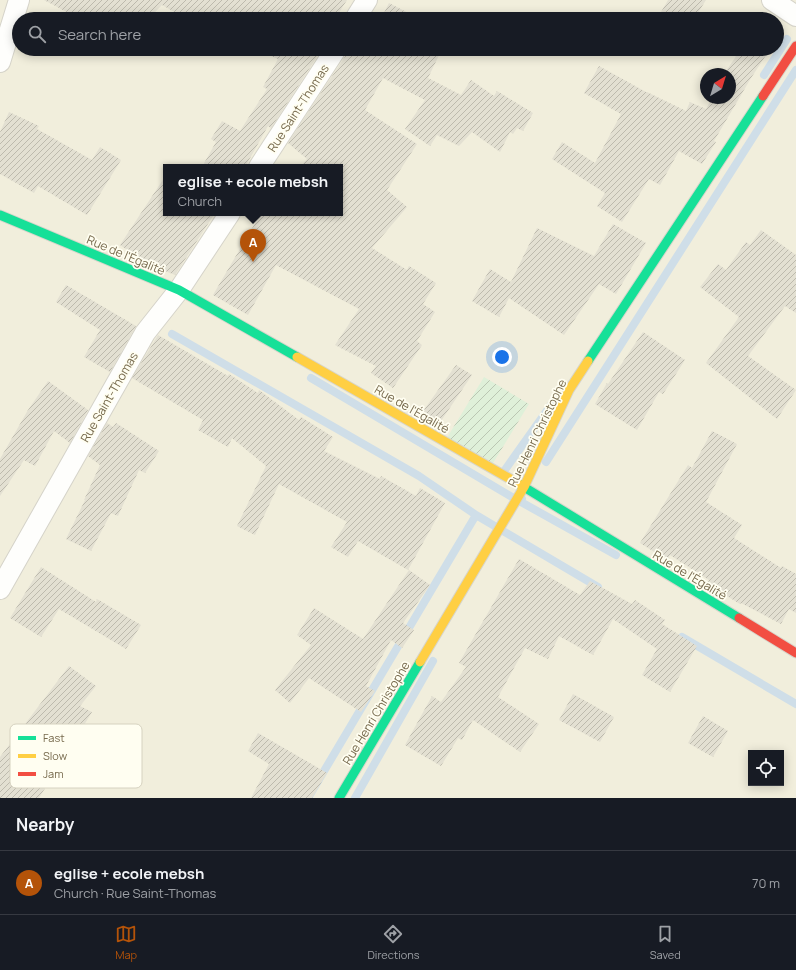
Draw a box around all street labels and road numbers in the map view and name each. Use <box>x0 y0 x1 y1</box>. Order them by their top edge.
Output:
street label: Rue Saint-Thomas <box>263 61 333 155</box>
street label: Rue de l'Égalité <box>84 231 168 279</box>
street label: Rue Saint-Thomas <box>76 349 142 445</box>
street label: Rue Henri Christophe <box>504 376 570 490</box>
street label: Rue de l'Égalité <box>372 381 452 437</box>
street label: Rue de l'Égalité <box>650 546 730 604</box>
street label: Rue Henri Christophe <box>338 658 414 768</box>

